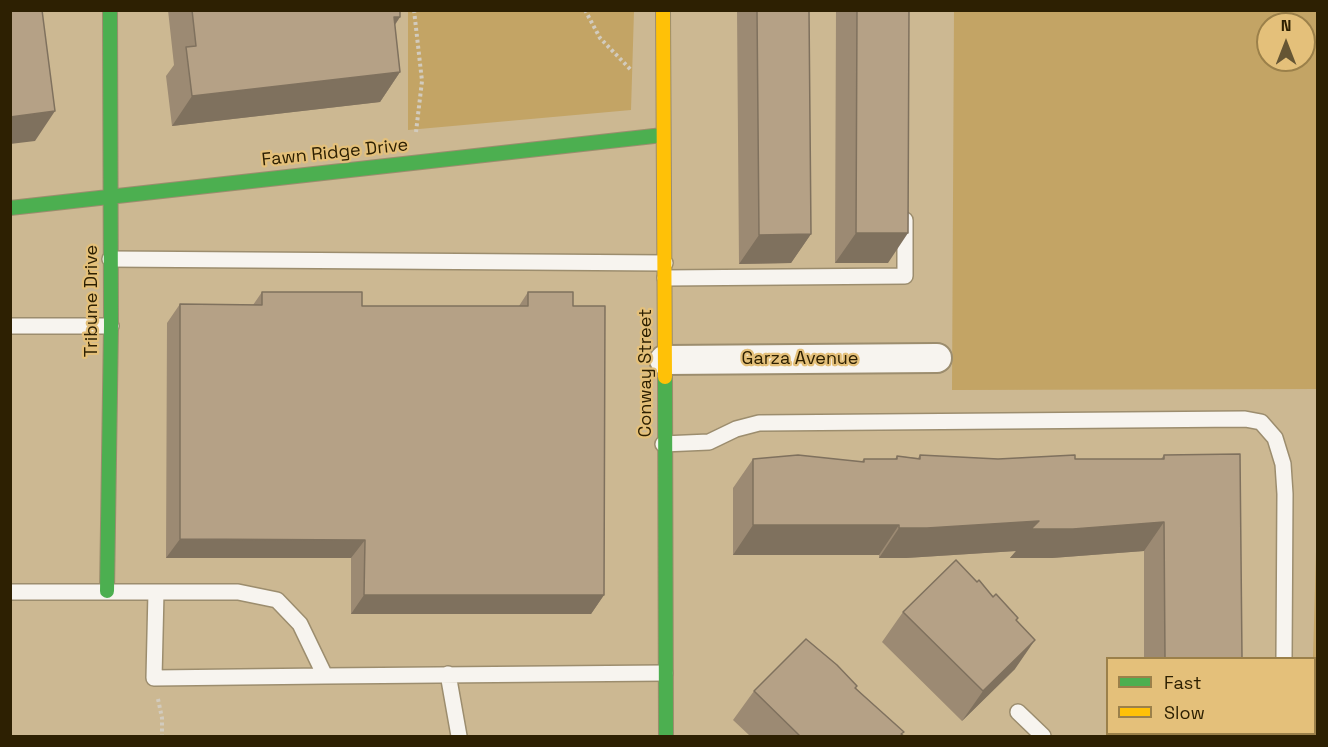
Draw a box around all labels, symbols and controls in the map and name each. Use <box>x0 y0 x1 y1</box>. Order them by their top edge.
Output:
north arrow <box>1256 12 1316 72</box>
text: N <box>1281 15 1291 36</box>
street label: Fawn Ridge Drive <box>261 135 409 171</box>
street label: Tribune Drive <box>81 245 103 357</box>
street label: Conway Street <box>635 309 657 437</box>
street label: Garza Avenue <box>742 348 858 370</box>
legend <box>1106 657 1316 735</box>
text: Fast <box>1164 671 1201 694</box>
text: Slow <box>1164 701 1205 724</box>

